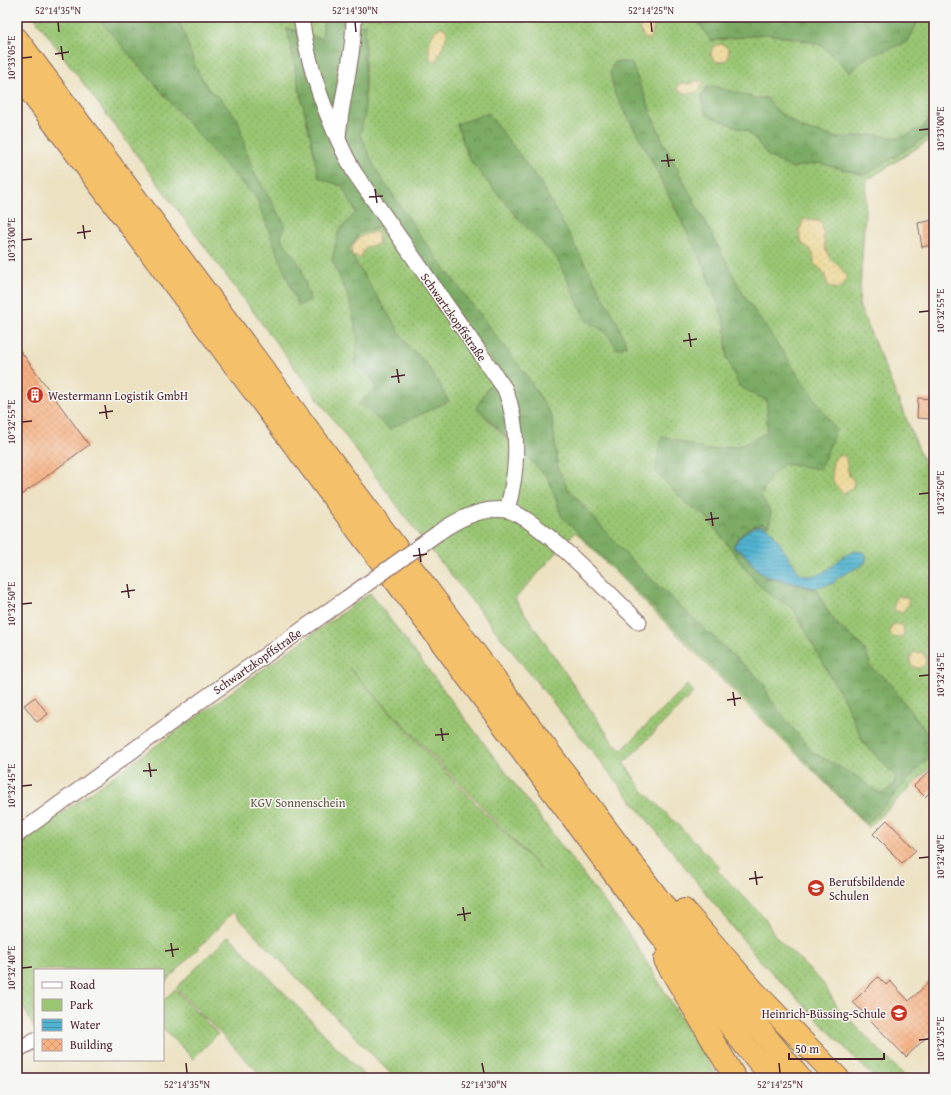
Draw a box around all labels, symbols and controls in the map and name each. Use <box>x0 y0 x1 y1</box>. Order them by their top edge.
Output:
text: 52°14'35"N <box>35 3 81 18</box>
text: 52°14'30"N <box>332 3 378 18</box>
text: 52°14'25"N <box>628 3 674 18</box>
text: 10°33'05"E <box>4 36 19 80</box>
text: 10°33'00"E <box>933 107 948 151</box>
text: 10°33'00"E <box>4 218 19 262</box>
street label: Schwartzkopffstraße <box>417 269 491 365</box>
text: 10°32'55"E <box>933 289 948 333</box>
building icon: Westermann Logistik GmbH <box>25 385 45 405</box>
place label: Westermann Logistik GmbH <box>48 387 188 404</box>
text: 10°32'55"E <box>4 400 19 444</box>
text: 10°32'50"E <box>933 471 948 515</box>
text: 10°32'50"E <box>4 582 19 626</box>
street label: Schwartzkopffstraße <box>209 624 305 698</box>
text: 10°32'45"E <box>933 653 948 697</box>
text: 10°32'45"E <box>4 764 19 808</box>
park label: KGV Sonnenschein <box>251 794 346 811</box>
text: 10°32'40"E <box>933 835 948 879</box>
place label: Berufsbildende Schulen <box>829 873 906 904</box>
school or university icon: Berufsbildende Schulen <box>806 878 826 898</box>
text: 10°32'40"E <box>4 946 19 990</box>
legend <box>34 969 164 1061</box>
text: Road <box>70 976 96 993</box>
text: Park <box>70 996 94 1013</box>
school or university icon: Heinrich-Büssing-Schule <box>889 1003 909 1023</box>
place label: Heinrich-Büssing-Schule <box>762 1005 886 1022</box>
text: Water <box>70 1016 100 1033</box>
text: 10°32'35"E <box>933 1017 948 1061</box>
scale bar <box>789 1035 884 1061</box>
text: Building <box>70 1036 113 1053</box>
text: 50 m <box>795 1040 819 1057</box>
text: 52°14'35"N <box>164 1077 210 1092</box>
text: 52°14'30"N <box>461 1077 507 1092</box>
text: 52°14'25"N <box>757 1077 803 1092</box>

